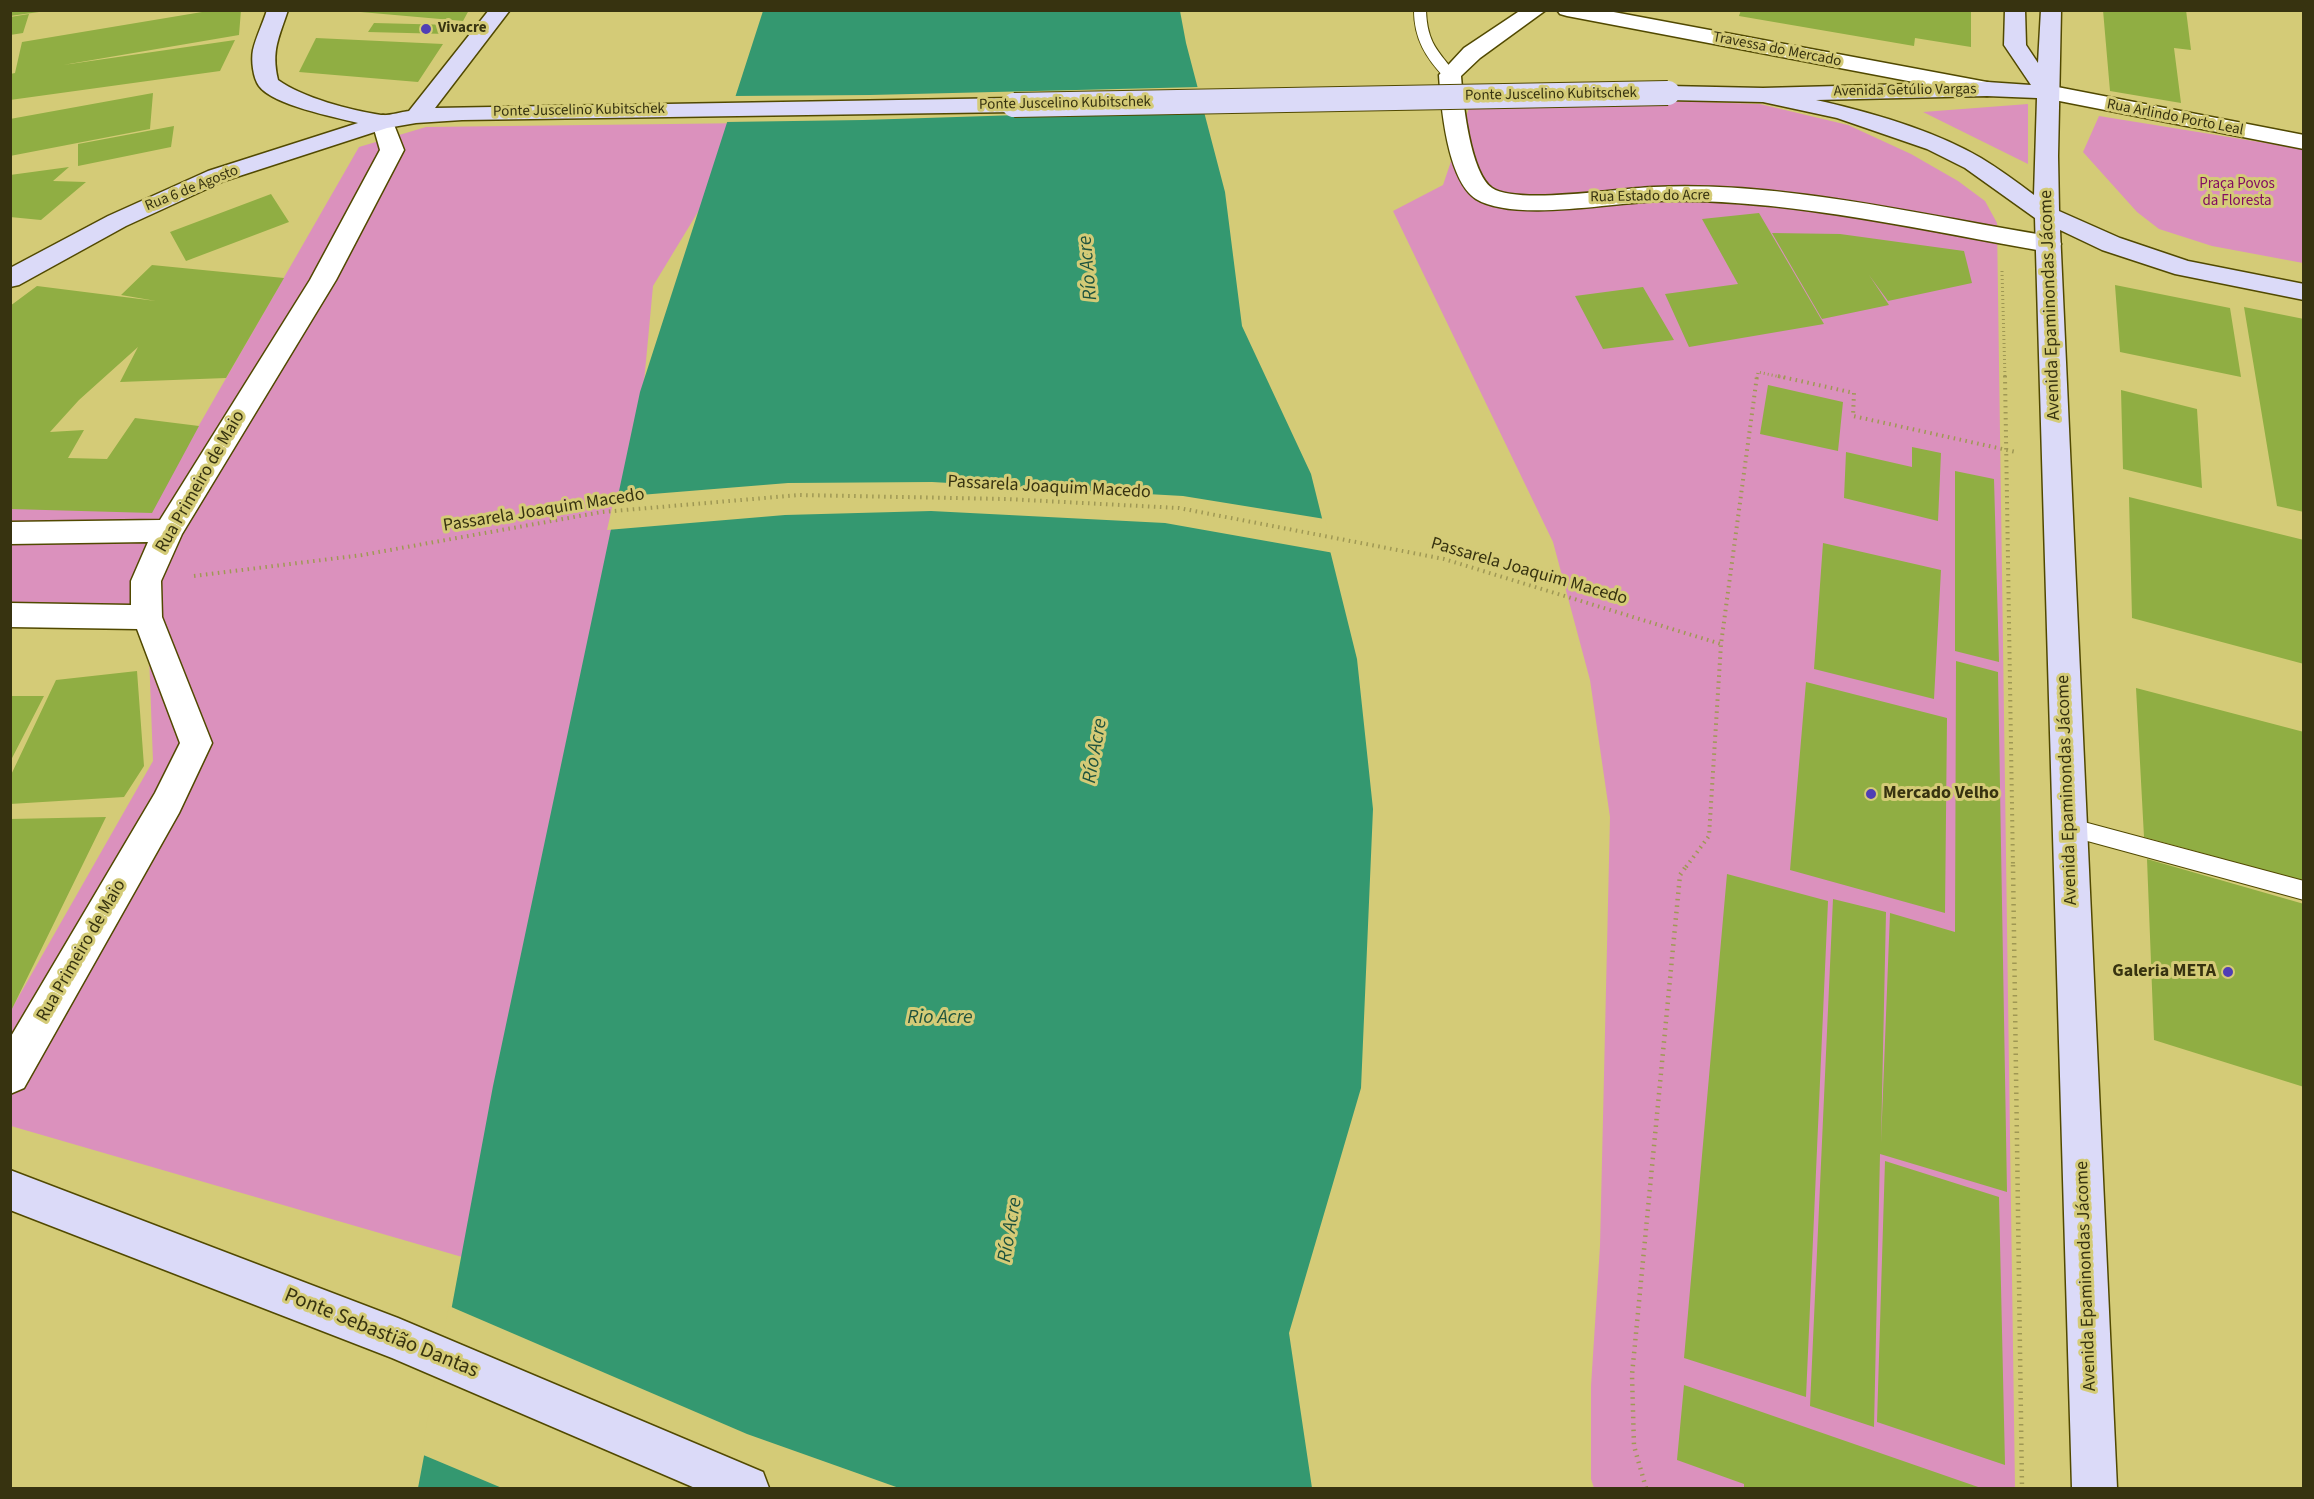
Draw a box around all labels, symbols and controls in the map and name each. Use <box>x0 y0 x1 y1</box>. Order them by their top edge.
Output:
place label: Vivacre <box>438 20 487 38</box>
marker: Vivacre <box>419 22 433 36</box>
street label: Travessa do Mercado <box>1711 29 1843 71</box>
street label: Avenida Getúlio Vargas <box>1833 81 1977 101</box>
street label: Ponte Juscelino Kubitschek <box>1465 85 1637 105</box>
street label: Ponte Juscelino Kubitschek <box>979 94 1151 114</box>
street label: Rua Arlindo Porto Leal <box>2105 96 2245 140</box>
street label: Ponte Juscelino Kubitschek <box>493 101 665 121</box>
street label: Rua 6 de Agosto <box>143 162 241 216</box>
park label: Praça Povos da Floresta <box>2199 176 2275 211</box>
street label: Rua Estado do Acre <box>1590 187 1710 207</box>
street label: Avenida Epaminondas Jácome <box>2036 190 2066 420</box>
water label: Río Acre <box>1074 234 1104 302</box>
street label: Rua Primeiro de Maio <box>152 407 250 557</box>
street label: Passarela Joaquim Macedo <box>947 472 1151 504</box>
street label: Passarela Joaquim Macedo <box>442 484 646 538</box>
street label: Passarela Joaquim Macedo <box>1428 534 1630 610</box>
street label: Avenida Epaminondas Jácome <box>2053 675 2083 905</box>
water label: Río Acre <box>1079 717 1113 785</box>
place label: Mercado Velho <box>1883 783 1999 805</box>
marker: Mercado Velho <box>1864 787 1878 801</box>
street label: Rua Primeiro de Maio <box>33 876 131 1026</box>
place label: Galeria META <box>2112 961 2216 983</box>
marker: Galeria META <box>2221 965 2235 979</box>
water label: Rio Acre <box>907 1007 973 1031</box>
street label: Avenida Epaminondas Jácome <box>2072 1161 2102 1391</box>
water label: Río Acre <box>994 1196 1028 1264</box>
street label: Ponte Sebastião Dantas <box>280 1284 482 1384</box>

